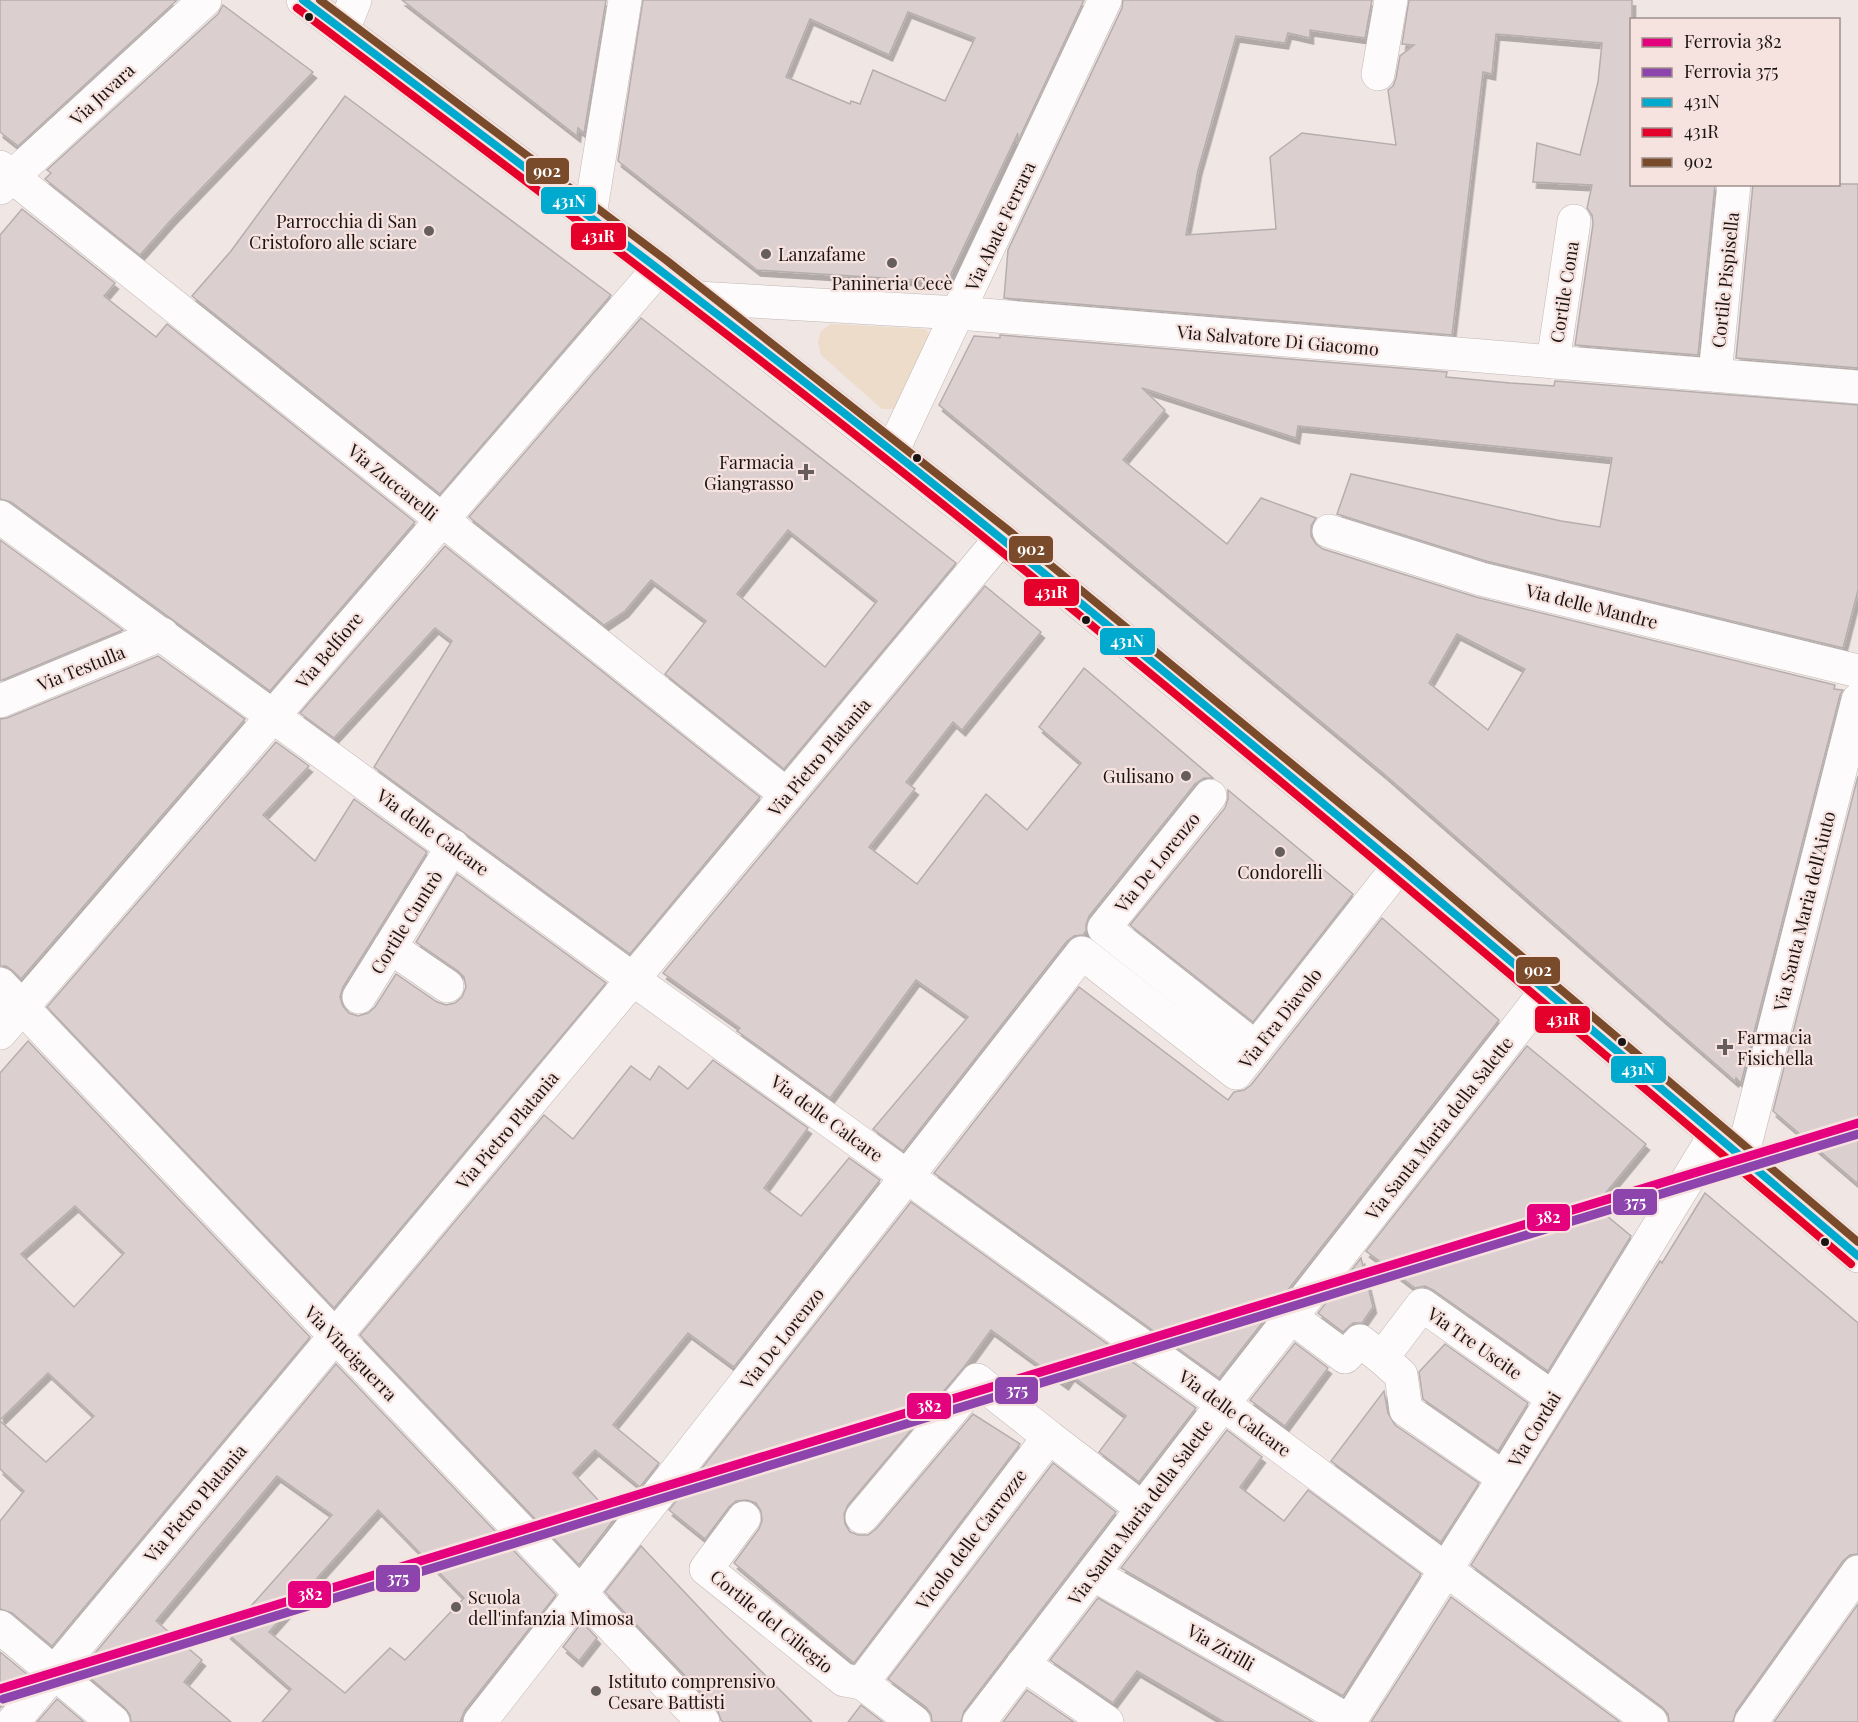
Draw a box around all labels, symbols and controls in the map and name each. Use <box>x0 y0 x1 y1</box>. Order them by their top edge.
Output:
unlabelled marker <box>303 11 315 23</box>
legend <box>1630 18 1840 186</box>
text: Ferrovia 382 <box>1684 29 1782 53</box>
street label: Via Juvara <box>64 58 139 131</box>
text: Ferrovia 375 <box>1684 59 1779 83</box>
text: 431N <box>1684 89 1720 113</box>
text: 431R <box>1684 119 1719 143</box>
text: 902 <box>1684 149 1713 173</box>
line badge: 902 <box>525 157 570 185</box>
street label: Via Abate Ferrara <box>959 157 1040 295</box>
text: 902 <box>533 160 561 181</box>
line badge: 431N <box>540 186 597 215</box>
text: 431N <box>552 190 586 211</box>
place label: Parrocchia di San Cristoforo alle sciare <box>249 209 417 254</box>
street label: Cortile Pispisella <box>1706 211 1744 349</box>
line badge: 431R <box>570 222 627 251</box>
marker: Parrocchia di San Cristoforo alle sciare <box>422 224 436 238</box>
text: 431R <box>581 225 616 246</box>
street label: Cortile Cona <box>1544 240 1584 344</box>
place label: Lanzafame <box>778 242 866 266</box>
marker: Lanzafame <box>759 247 773 261</box>
marker: Panineria Cecè <box>885 256 899 270</box>
place label: Panineria Cecè <box>831 271 953 295</box>
street label: Via Salvatore Di Giacomo <box>1175 319 1380 361</box>
street label: Via Zuccarelli <box>342 438 443 526</box>
place label: Farmacia Giangrasso <box>704 450 794 495</box>
unlabelled marker <box>911 452 923 464</box>
marker: Farmacia Giangrasso <box>799 465 813 479</box>
line badge: 902 <box>1008 535 1054 564</box>
text: 902 <box>1017 538 1045 559</box>
line badge: 431R <box>1023 578 1080 607</box>
street label: Via delle Mandre <box>1523 578 1660 634</box>
text: 431R <box>1034 581 1069 602</box>
street label: Via Belfiore <box>289 607 368 694</box>
unlabelled marker <box>1080 614 1092 626</box>
line badge: 431N <box>1099 627 1156 656</box>
text: 431N <box>1110 630 1144 651</box>
street label: Via Testulla <box>33 640 128 697</box>
street label: Via Pietro Platania <box>762 693 876 822</box>
place label: Gulisano <box>1103 764 1174 788</box>
marker: Gulisano <box>1179 769 1193 783</box>
street label: Via delle Calcare <box>371 782 494 881</box>
street label: Via De Lorenzo <box>1109 807 1205 918</box>
street label: Via Santa Maria dell'Aiuto <box>1767 808 1840 1014</box>
marker: Condorelli <box>1273 845 1287 859</box>
place label: Condorelli <box>1237 860 1323 884</box>
street label: Cortile Cuntrò <box>365 866 447 978</box>
line badge: 902 <box>1515 956 1561 985</box>
text: 902 <box>1524 959 1552 980</box>
street label: Via Fra Diavolo <box>1233 963 1327 1074</box>
line badge: 431R <box>1534 1005 1591 1034</box>
text: 431R <box>1546 1008 1581 1029</box>
place label: Farmacia Fisichella <box>1737 1025 1814 1070</box>
street label: Via Santa Maria della Salette <box>1359 1031 1518 1225</box>
unlabelled marker <box>1616 1036 1628 1048</box>
marker: Farmacia Fisichella <box>1718 1040 1732 1054</box>
line badge: 431N <box>1610 1055 1667 1084</box>
text: 431N <box>1621 1058 1655 1079</box>
street label: Via Pietro Platania <box>450 1066 564 1195</box>
street label: Via delle Calcare <box>765 1068 888 1167</box>
line badge: 375 <box>1612 1188 1658 1216</box>
text: 375 <box>1624 1191 1646 1212</box>
line badge: 382 <box>1526 1203 1571 1232</box>
text: 382 <box>1535 1206 1561 1227</box>
unlabelled marker <box>1819 1236 1831 1248</box>
street label: Via De Lorenzo <box>734 1282 829 1394</box>
street label: Via Vinciguerra <box>299 1299 403 1406</box>
street label: Via Tre Uscite <box>1422 1301 1527 1385</box>
street label: Via delle Calcare <box>1173 1363 1296 1462</box>
line badge: 375 <box>994 1376 1039 1405</box>
text: 375 <box>1006 1379 1028 1400</box>
street label: Via Cordai <box>1502 1387 1566 1472</box>
line badge: 382 <box>906 1392 952 1420</box>
text: 382 <box>916 1395 942 1416</box>
street label: Via Santa Maria della Salette <box>1062 1414 1218 1610</box>
street label: Via Pietro Platania <box>138 1439 252 1568</box>
street label: Vicolo delle Carrozze <box>910 1464 1032 1615</box>
line badge: 375 <box>375 1564 421 1593</box>
street label: Cortile del Ciliegio <box>706 1564 839 1678</box>
text: 375 <box>387 1567 409 1588</box>
line badge: 382 <box>287 1580 332 1609</box>
text: 382 <box>297 1583 323 1604</box>
place label: Scuola dell'infanzia Mimosa <box>468 1585 634 1630</box>
marker: Scuola dell'infanzia Mimosa <box>449 1600 463 1614</box>
street label: Via Zirilli <box>1182 1618 1259 1676</box>
place label: Istituto comprensivo Cesare Battisti <box>608 1669 776 1714</box>
marker: Istituto comprensivo Cesare Battisti <box>589 1684 603 1698</box>

